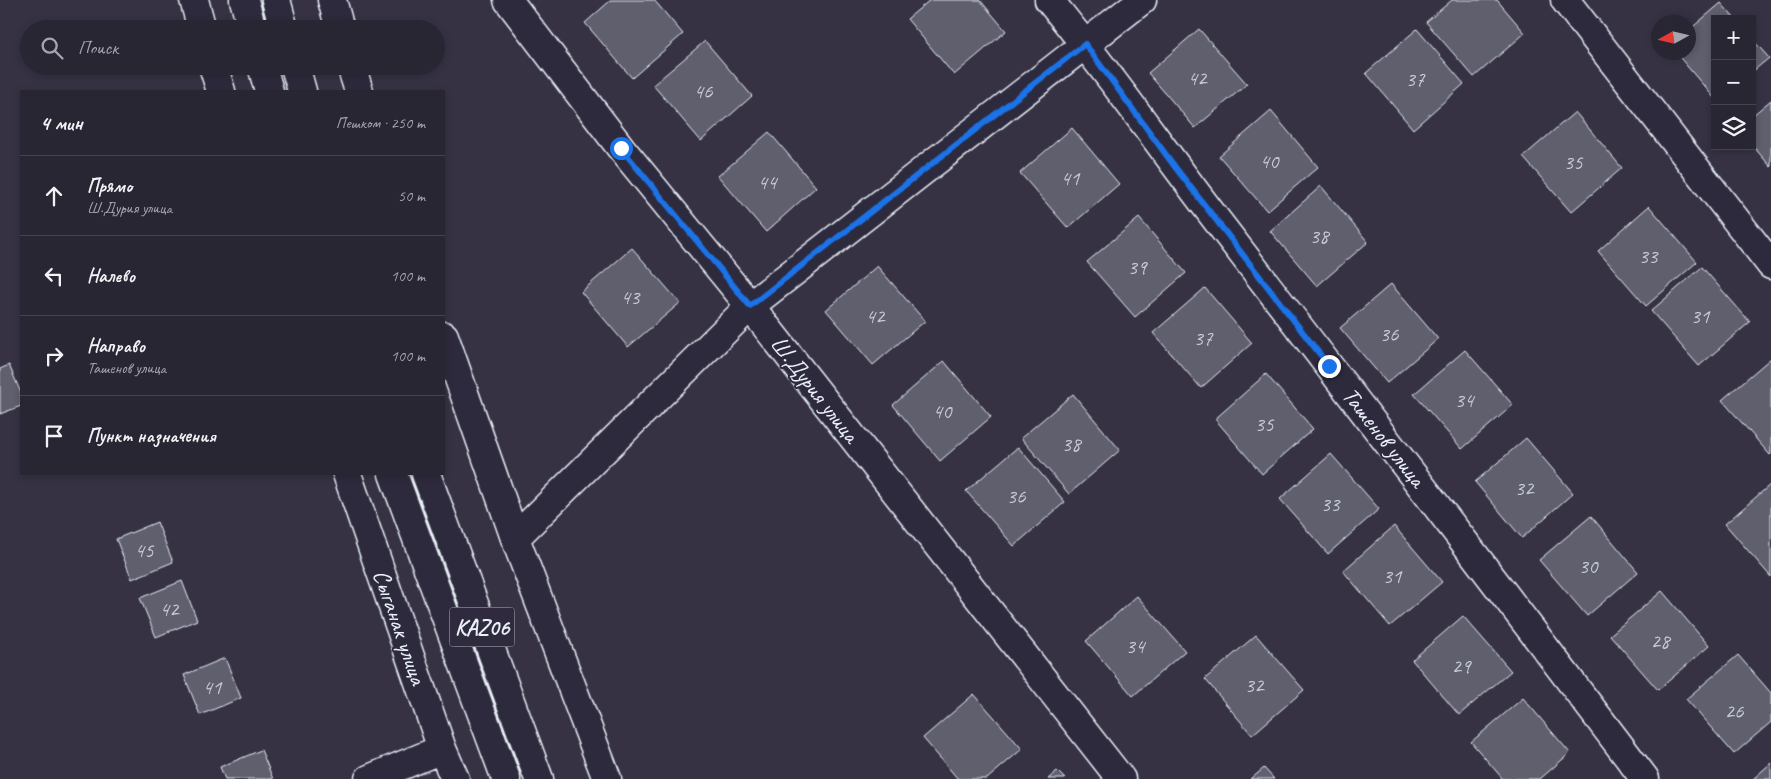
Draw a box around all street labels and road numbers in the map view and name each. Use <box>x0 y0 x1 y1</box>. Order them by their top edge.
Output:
street label: Ш.Дурия улица <box>764 329 867 450</box>
street label: Ташенов улица <box>1336 381 1434 495</box>
street label: Сыганак улица <box>366 566 434 690</box>
road number: KАZ06 <box>450 608 514 646</box>

